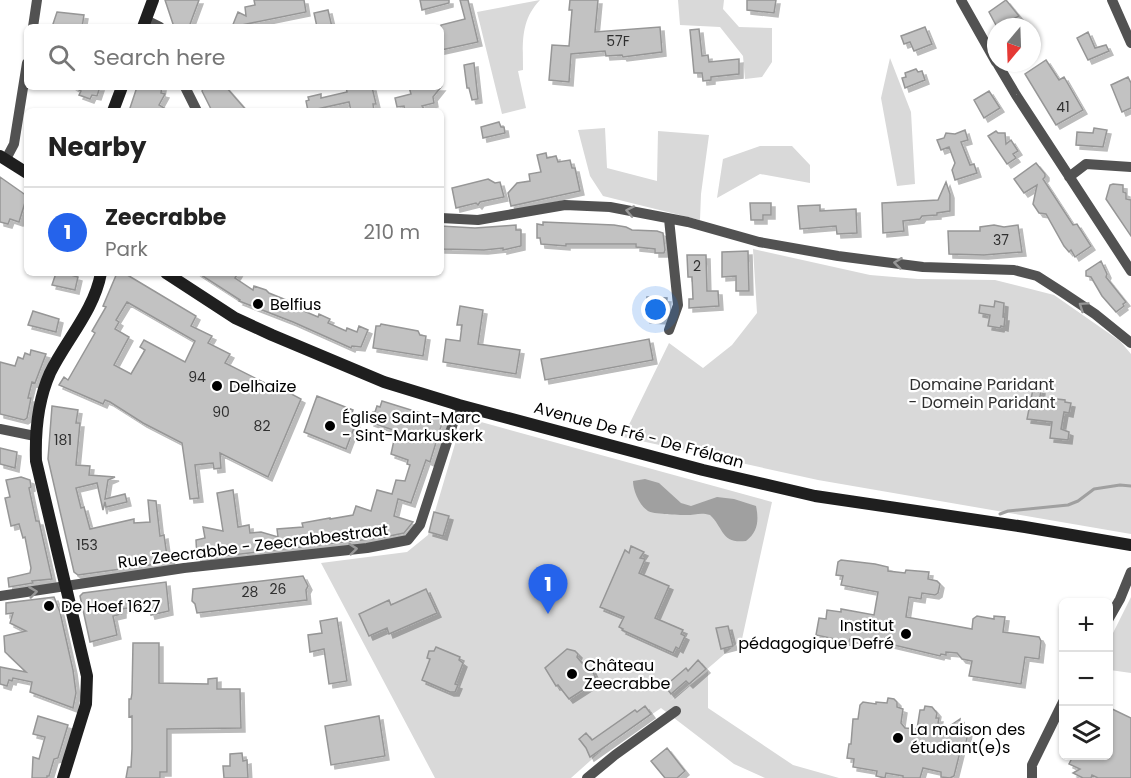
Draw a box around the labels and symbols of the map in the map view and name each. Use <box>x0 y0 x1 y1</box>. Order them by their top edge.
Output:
north arrow <box>987 18 1041 72</box>
house number: 57F <box>606 31 630 51</box>
house number: 41 <box>1056 97 1070 117</box>
one-way arrow <box>626 205 636 218</box>
house number: 37 <box>993 230 1009 250</box>
house number: 2 <box>693 256 701 276</box>
one-way arrow <box>893 258 902 270</box>
place label: Belfius <box>270 293 321 316</box>
your location <box>641 295 670 324</box>
marker: Belfius <box>251 297 265 311</box>
one-way arrow <box>1078 302 1089 313</box>
house number: 94 <box>188 367 206 387</box>
park label: Domaine Paridant - Domein Paridant <box>908 373 1056 414</box>
place label: Delhaize <box>229 375 296 398</box>
marker: Delhaize <box>210 379 224 393</box>
street label: Avenue De Fré - De Frélaan <box>531 396 747 474</box>
house number: 90 <box>212 402 230 422</box>
place label: Église Saint-Marc - Sint-Markuskerk <box>342 406 484 447</box>
house number: 82 <box>254 416 270 436</box>
marker: Église Saint-Marc - Sint-Markuskerk <box>323 419 337 433</box>
house number: 181 <box>54 430 72 450</box>
street label: Rue Zeecrabbe - Zeecrabbestraat <box>117 518 390 574</box>
house number: 153 <box>76 535 98 555</box>
one-way arrow <box>348 544 357 556</box>
pin: 1 <box>528 564 568 614</box>
house number: 26 <box>270 579 287 599</box>
house number: 28 <box>242 582 259 602</box>
one-way arrow <box>28 586 37 598</box>
place label: De Hoef 1627 <box>61 595 161 618</box>
marker: De Hoef 1627 <box>42 599 56 613</box>
place label: Institut pédagogique Defré <box>738 614 894 655</box>
marker: Institut pédagogique Defré <box>899 627 913 641</box>
place label: Château Zeecrabbe <box>584 654 671 695</box>
marker: Château Zeecrabbe <box>565 667 579 681</box>
place label: La maison des étudiant(e)s <box>910 718 1025 759</box>
marker: La maison des étudiant(e)s <box>891 731 905 745</box>

